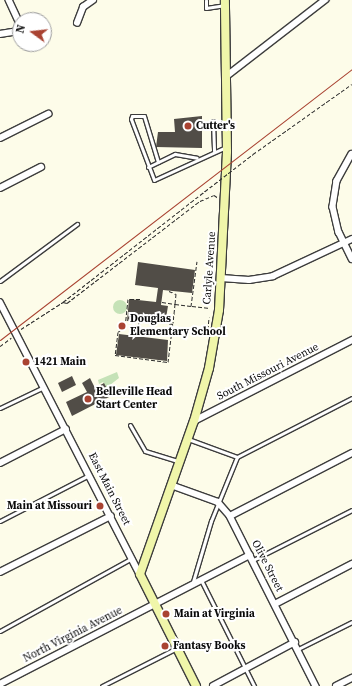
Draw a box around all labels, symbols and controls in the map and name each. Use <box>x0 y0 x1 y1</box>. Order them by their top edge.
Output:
north arrow <box>12 12 52 52</box>
text: N <box>13 23 29 35</box>
place label: Cutter's <box>196 119 235 133</box>
marker: Cutter's <box>183 121 193 131</box>
street label: Carlyle Avenue <box>201 231 219 305</box>
place label: Douglas Elementary School <box>130 313 226 339</box>
marker: Douglas Elementary School <box>117 321 127 331</box>
street label: South Missouri Avenue <box>215 341 321 403</box>
place label: 1421 Main <box>34 355 86 369</box>
marker: 1421 Main <box>21 357 31 367</box>
place label: Belleville Head Start Center <box>96 386 172 412</box>
marker: Belleville Head Start Center <box>83 394 93 404</box>
street label: East Main Street <box>85 451 133 527</box>
place label: Main at Missouri <box>7 499 92 513</box>
marker: Main at Missouri <box>95 501 105 511</box>
street label: Olive Street <box>248 538 286 594</box>
street label: North Virginia Avenue <box>21 604 125 666</box>
place label: Main at Virginia <box>174 607 255 621</box>
marker: Main at Virginia <box>161 609 171 619</box>
place label: Fantasy Books <box>173 639 246 653</box>
marker: Fantasy Books <box>160 641 170 651</box>

